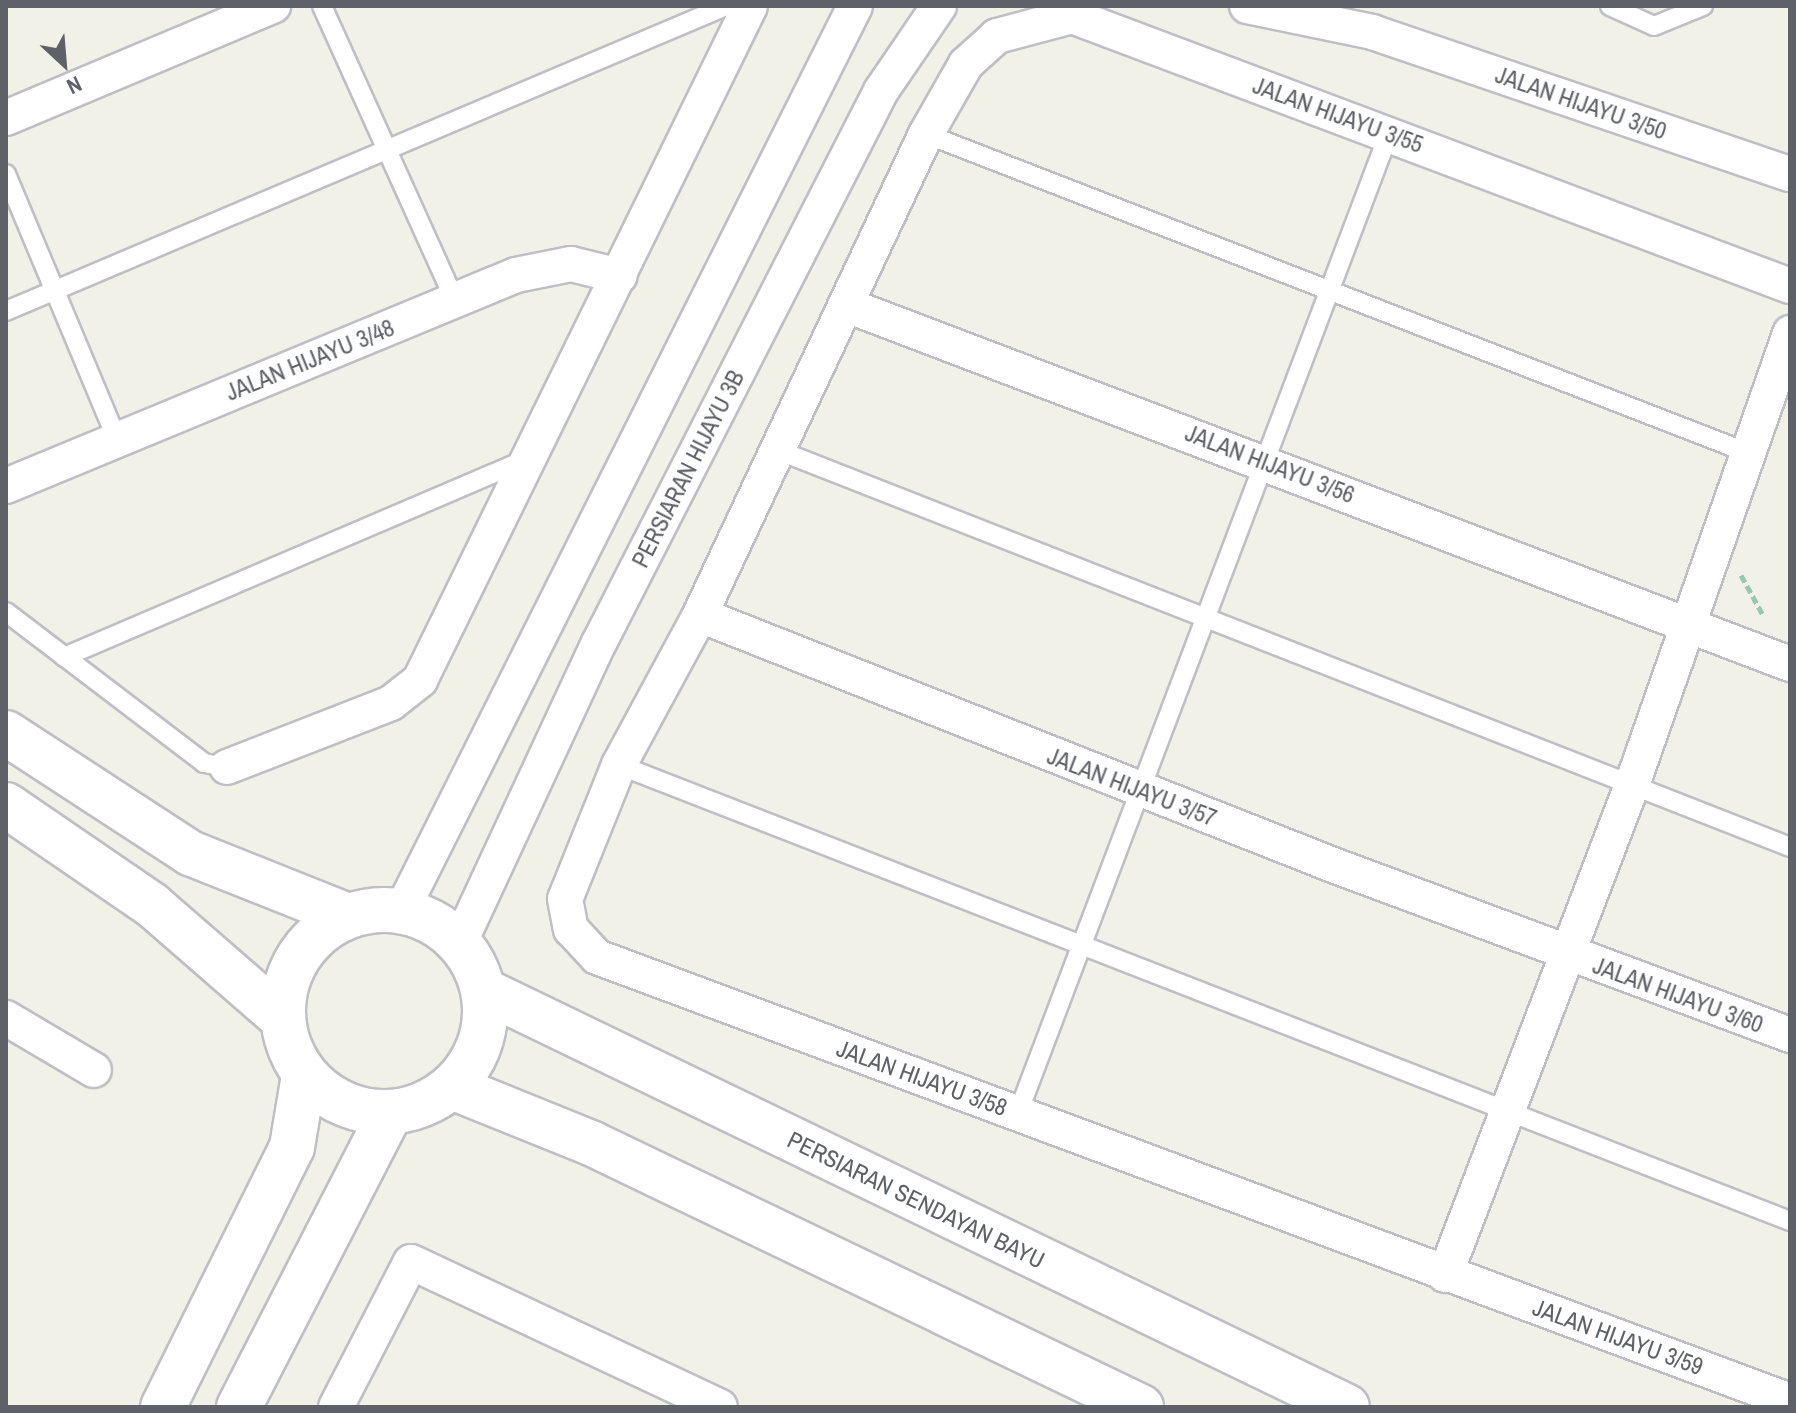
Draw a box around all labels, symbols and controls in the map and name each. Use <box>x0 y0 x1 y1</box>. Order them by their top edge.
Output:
north arrow <box>24 24 104 104</box>
street label: JALAN HIJAYU 3/50 <box>1492 60 1670 146</box>
text: N <box>62 69 87 102</box>
street label: JALAN HIJAYU 3/55 <box>1249 71 1427 159</box>
street label: JALAN HIJAYU 3/48 <box>222 313 398 407</box>
street label: PERSIARAN HIJAYU 3B <box>626 366 750 572</box>
street label: JALAN HIJAYU 3/56 <box>1181 418 1359 510</box>
street label: JALAN HIJAYU 3/57 <box>1043 741 1221 833</box>
street label: JALAN HIJAYU 3/60 <box>1589 951 1767 1039</box>
street label: JALAN HIJAYU 3/58 <box>833 1034 1011 1122</box>
street label: PERSIARAN SENDAYAN BAYU <box>783 1125 1049 1275</box>
street label: JALAN HIJAYU 3/59 <box>1529 1293 1707 1381</box>

